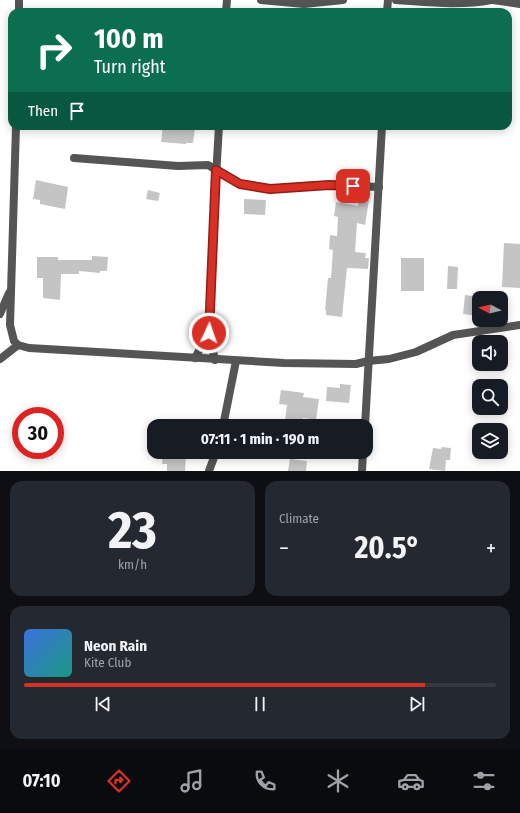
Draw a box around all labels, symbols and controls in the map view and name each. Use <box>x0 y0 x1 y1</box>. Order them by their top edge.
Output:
text: 100 m <box>94 22 164 55</box>
icon: right <box>28 24 80 76</box>
text: Turn right <box>94 56 166 78</box>
icon: arrive <box>66 100 88 122</box>
text: Then <box>28 102 58 120</box>
pin <box>336 169 370 203</box>
icon: arrive <box>342 175 364 197</box>
north arrow <box>472 291 508 327</box>
map controls <box>472 291 508 459</box>
position arrow <box>188 312 230 354</box>
button: sound <box>472 335 508 371</box>
button: search <box>472 379 508 415</box>
speed limit sign: 30 <box>12 407 64 459</box>
button: layers <box>472 423 508 459</box>
text: 07:11 · 1 min · 190 m <box>201 430 319 448</box>
text: 23 <box>108 499 157 562</box>
text: Climate <box>279 511 319 526</box>
text: 20.5° <box>354 530 420 566</box>
text: − <box>279 535 289 562</box>
text: + <box>486 535 496 562</box>
text: km/h <box>118 557 147 572</box>
text: Neon Rain <box>84 637 147 655</box>
text: Kite Club <box>84 655 131 670</box>
icon: previous <box>92 693 114 715</box>
icon: pause <box>249 693 271 715</box>
icon: next <box>406 693 428 715</box>
icon: directions <box>105 767 133 795</box>
icon: music <box>178 767 206 795</box>
icon: phone <box>251 767 279 795</box>
icon: climate <box>324 767 352 795</box>
icon: car <box>397 767 425 795</box>
icon: filters <box>470 767 498 795</box>
text: 07:10 <box>22 770 61 792</box>

